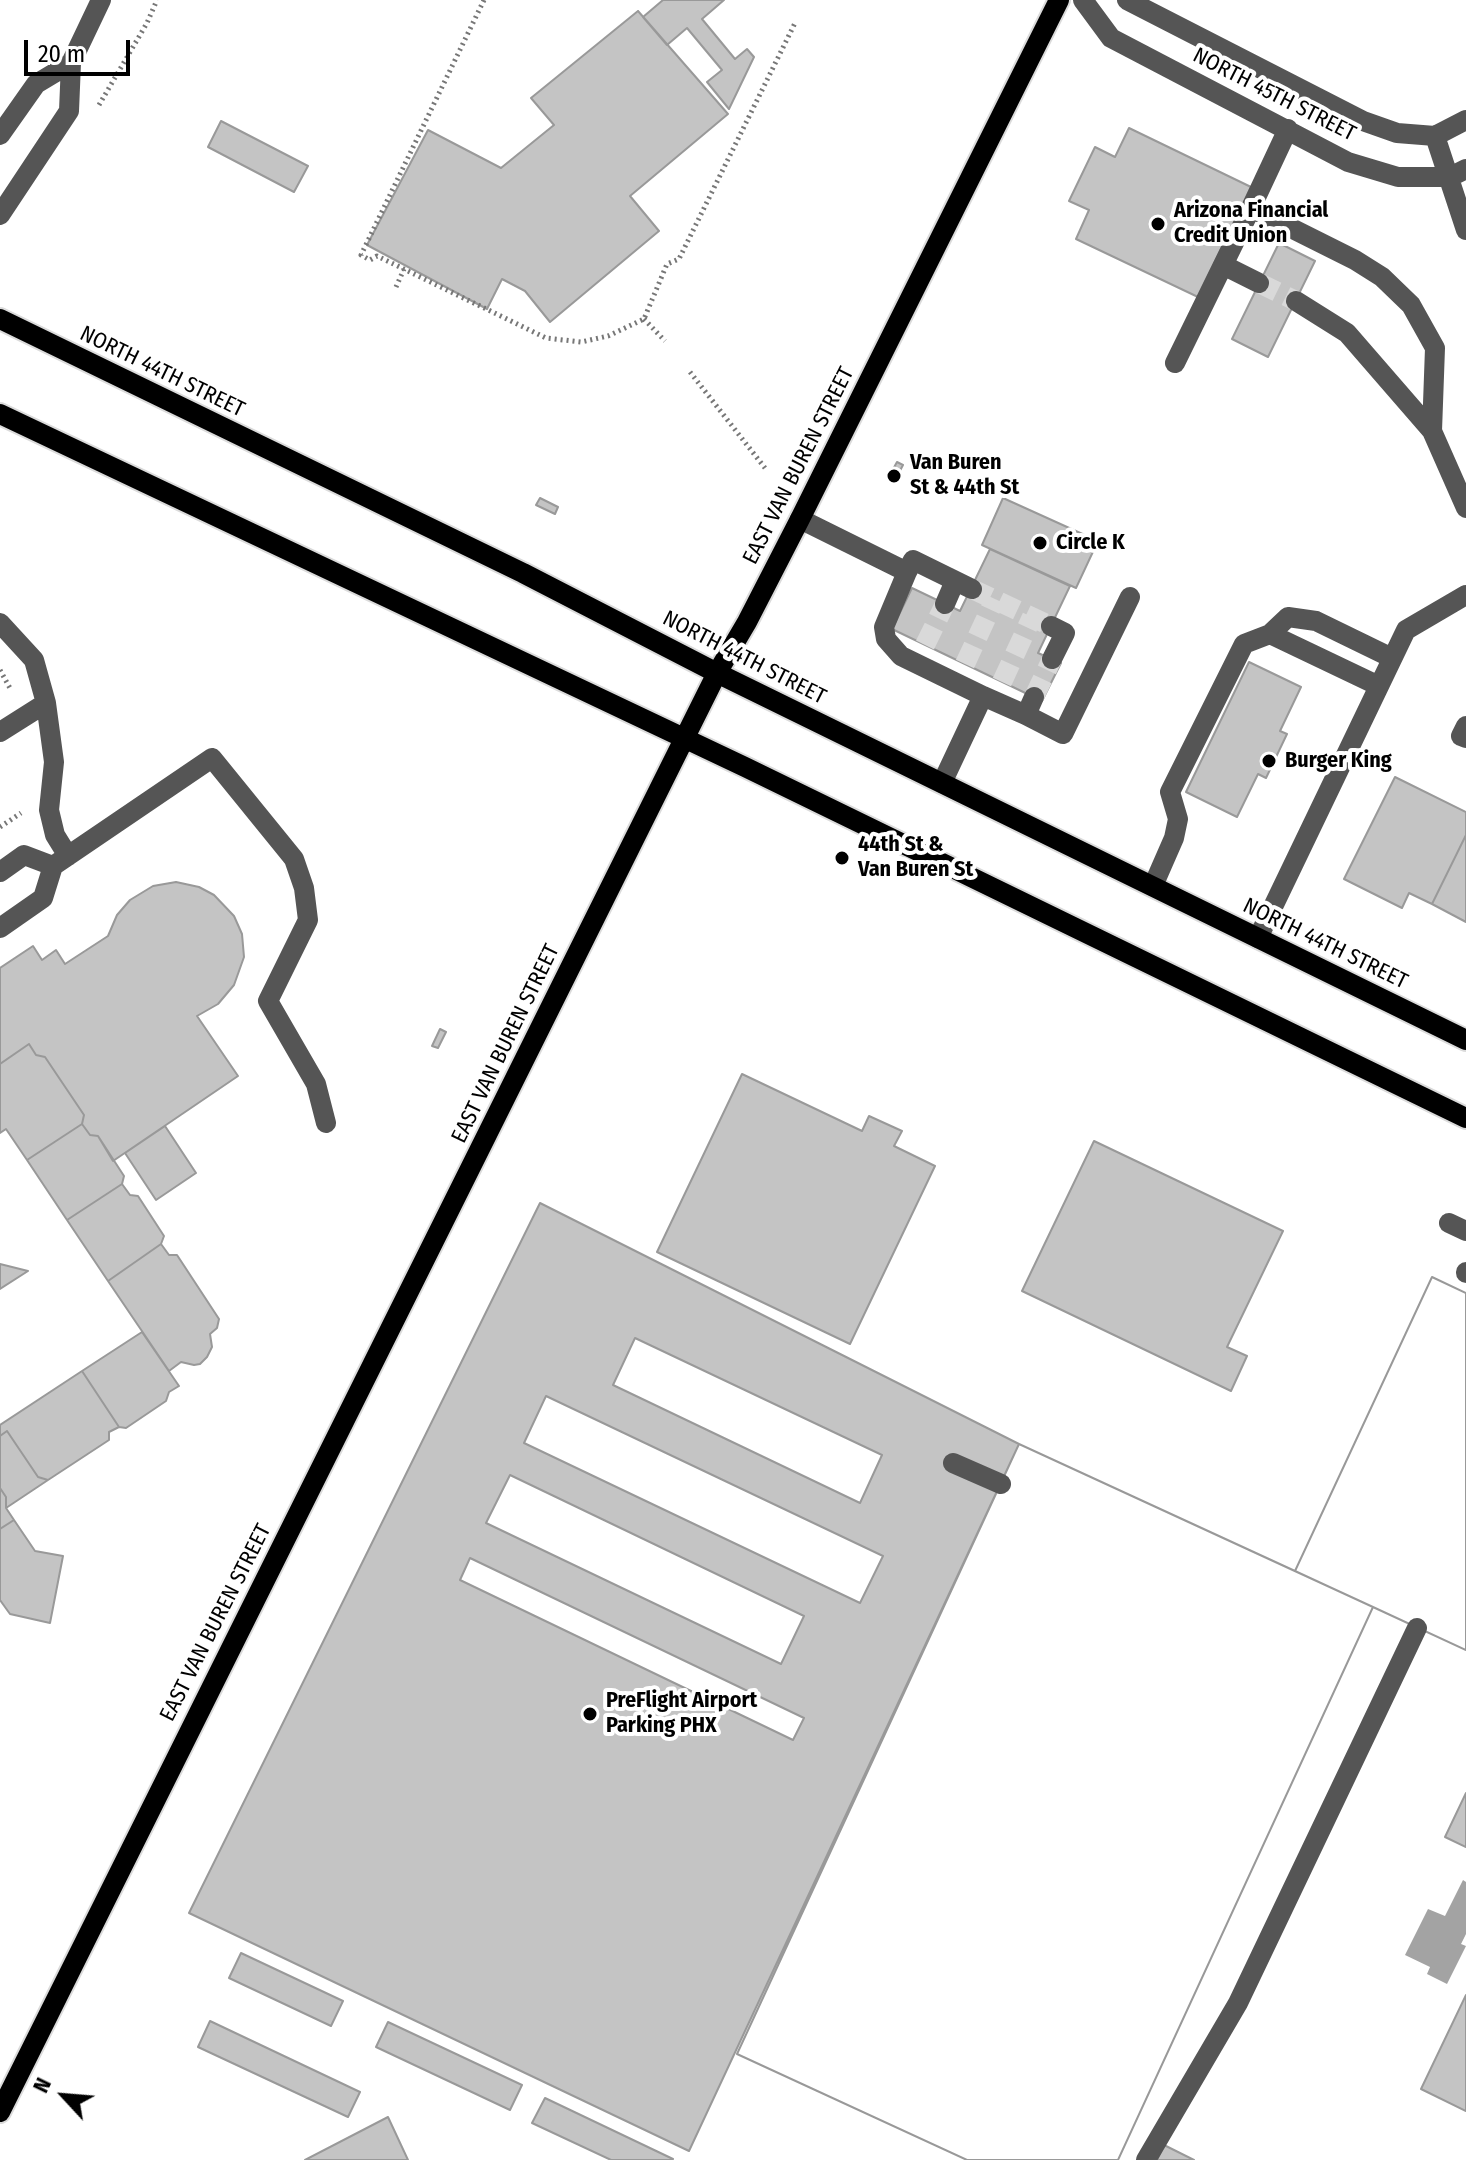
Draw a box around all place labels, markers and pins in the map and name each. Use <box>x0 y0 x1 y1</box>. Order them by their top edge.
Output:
place label: Arizona Financial Credit Union <box>1174 198 1328 250</box>
marker: Arizona Financial Credit Union <box>1149 215 1167 233</box>
place label: Van Buren St & 44th St <box>910 450 1019 502</box>
marker: Van Buren St & 44th St <box>885 467 903 485</box>
place label: Circle K <box>1056 530 1125 556</box>
marker: Circle K <box>1031 534 1049 552</box>
place label: Burger King <box>1285 748 1392 774</box>
marker: Burger King <box>1260 752 1278 770</box>
place label: 44th St & Van Buren St <box>858 832 973 884</box>
marker: 44th St & Van Buren St <box>833 849 851 867</box>
place label: PreFlight Airport Parking PHX <box>606 1688 757 1740</box>
marker: PreFlight Airport Parking PHX <box>581 1705 599 1723</box>

